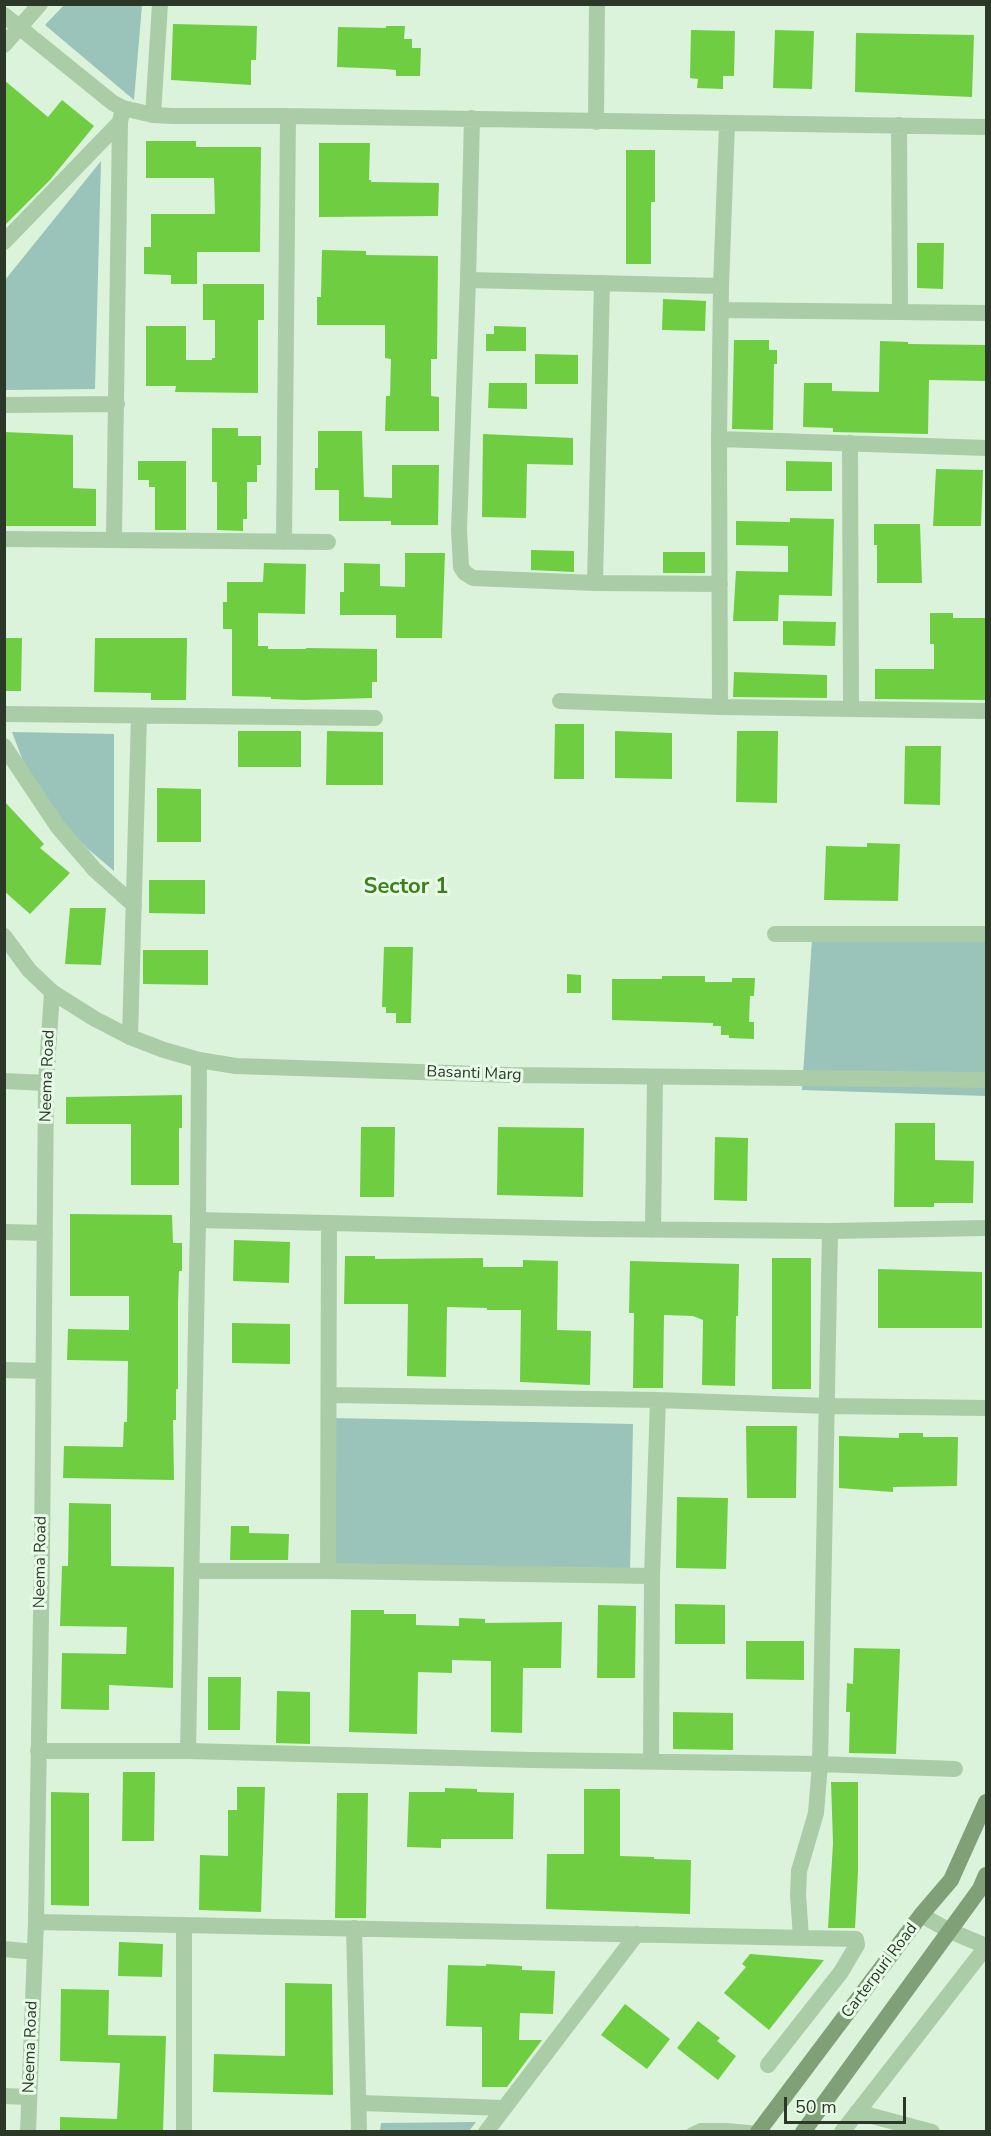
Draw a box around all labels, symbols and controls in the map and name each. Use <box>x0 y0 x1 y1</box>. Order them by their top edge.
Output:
district label: Sector 1 <box>363 875 449 901</box>
street label: Neema Road <box>37 1030 59 1122</box>
street label: Basanti Marg <box>426 1063 522 1085</box>
street label: Neema Road <box>31 1516 51 1608</box>
street label: Carterpuri Road <box>838 1920 922 2022</box>
street label: Neema Road <box>20 2001 42 2093</box>
scale bar <box>787 2085 908 2123</box>
text: 50 m <box>795 2095 837 2119</box>

